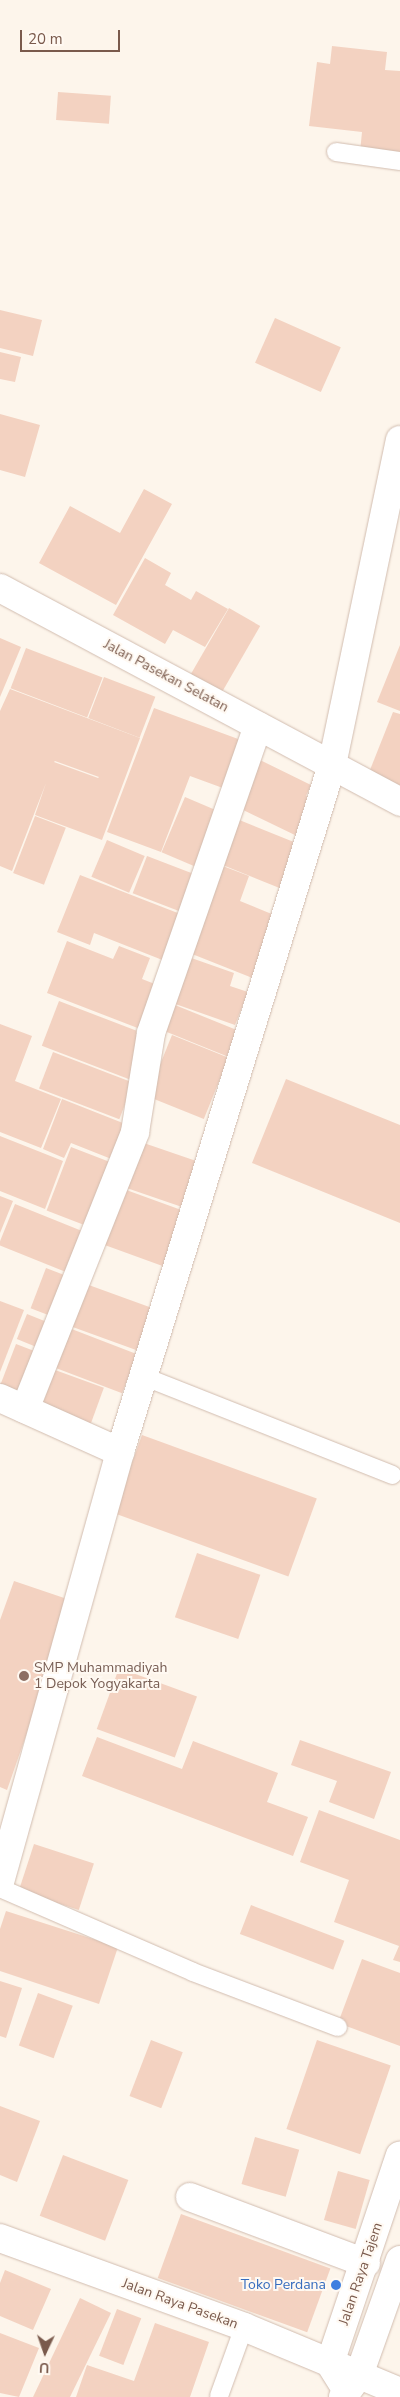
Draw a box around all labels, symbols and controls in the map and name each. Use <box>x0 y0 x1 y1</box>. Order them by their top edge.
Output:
scale bar <box>22 20 122 52</box>
text: 20 m <box>28 29 63 49</box>
street label: Jalan Pasekan Selatan <box>101 636 231 716</box>
place label: SMP Muhammadiyah 1 Depok Yogyakarta <box>34 1660 167 1692</box>
marker: SMP Muhammadiyah 1 Depok Yogyakarta <box>18 1670 30 1682</box>
street label: Jalan Raya Tajem <box>336 2221 386 2327</box>
street label: Jalan Raya Pasekan <box>120 2275 240 2333</box>
place label: Toko Perdana <box>241 2277 326 2293</box>
marker: Toko Perdana <box>330 2279 342 2291</box>
north arrow <box>20 2327 70 2377</box>
text: U <box>39 2358 50 2377</box>

